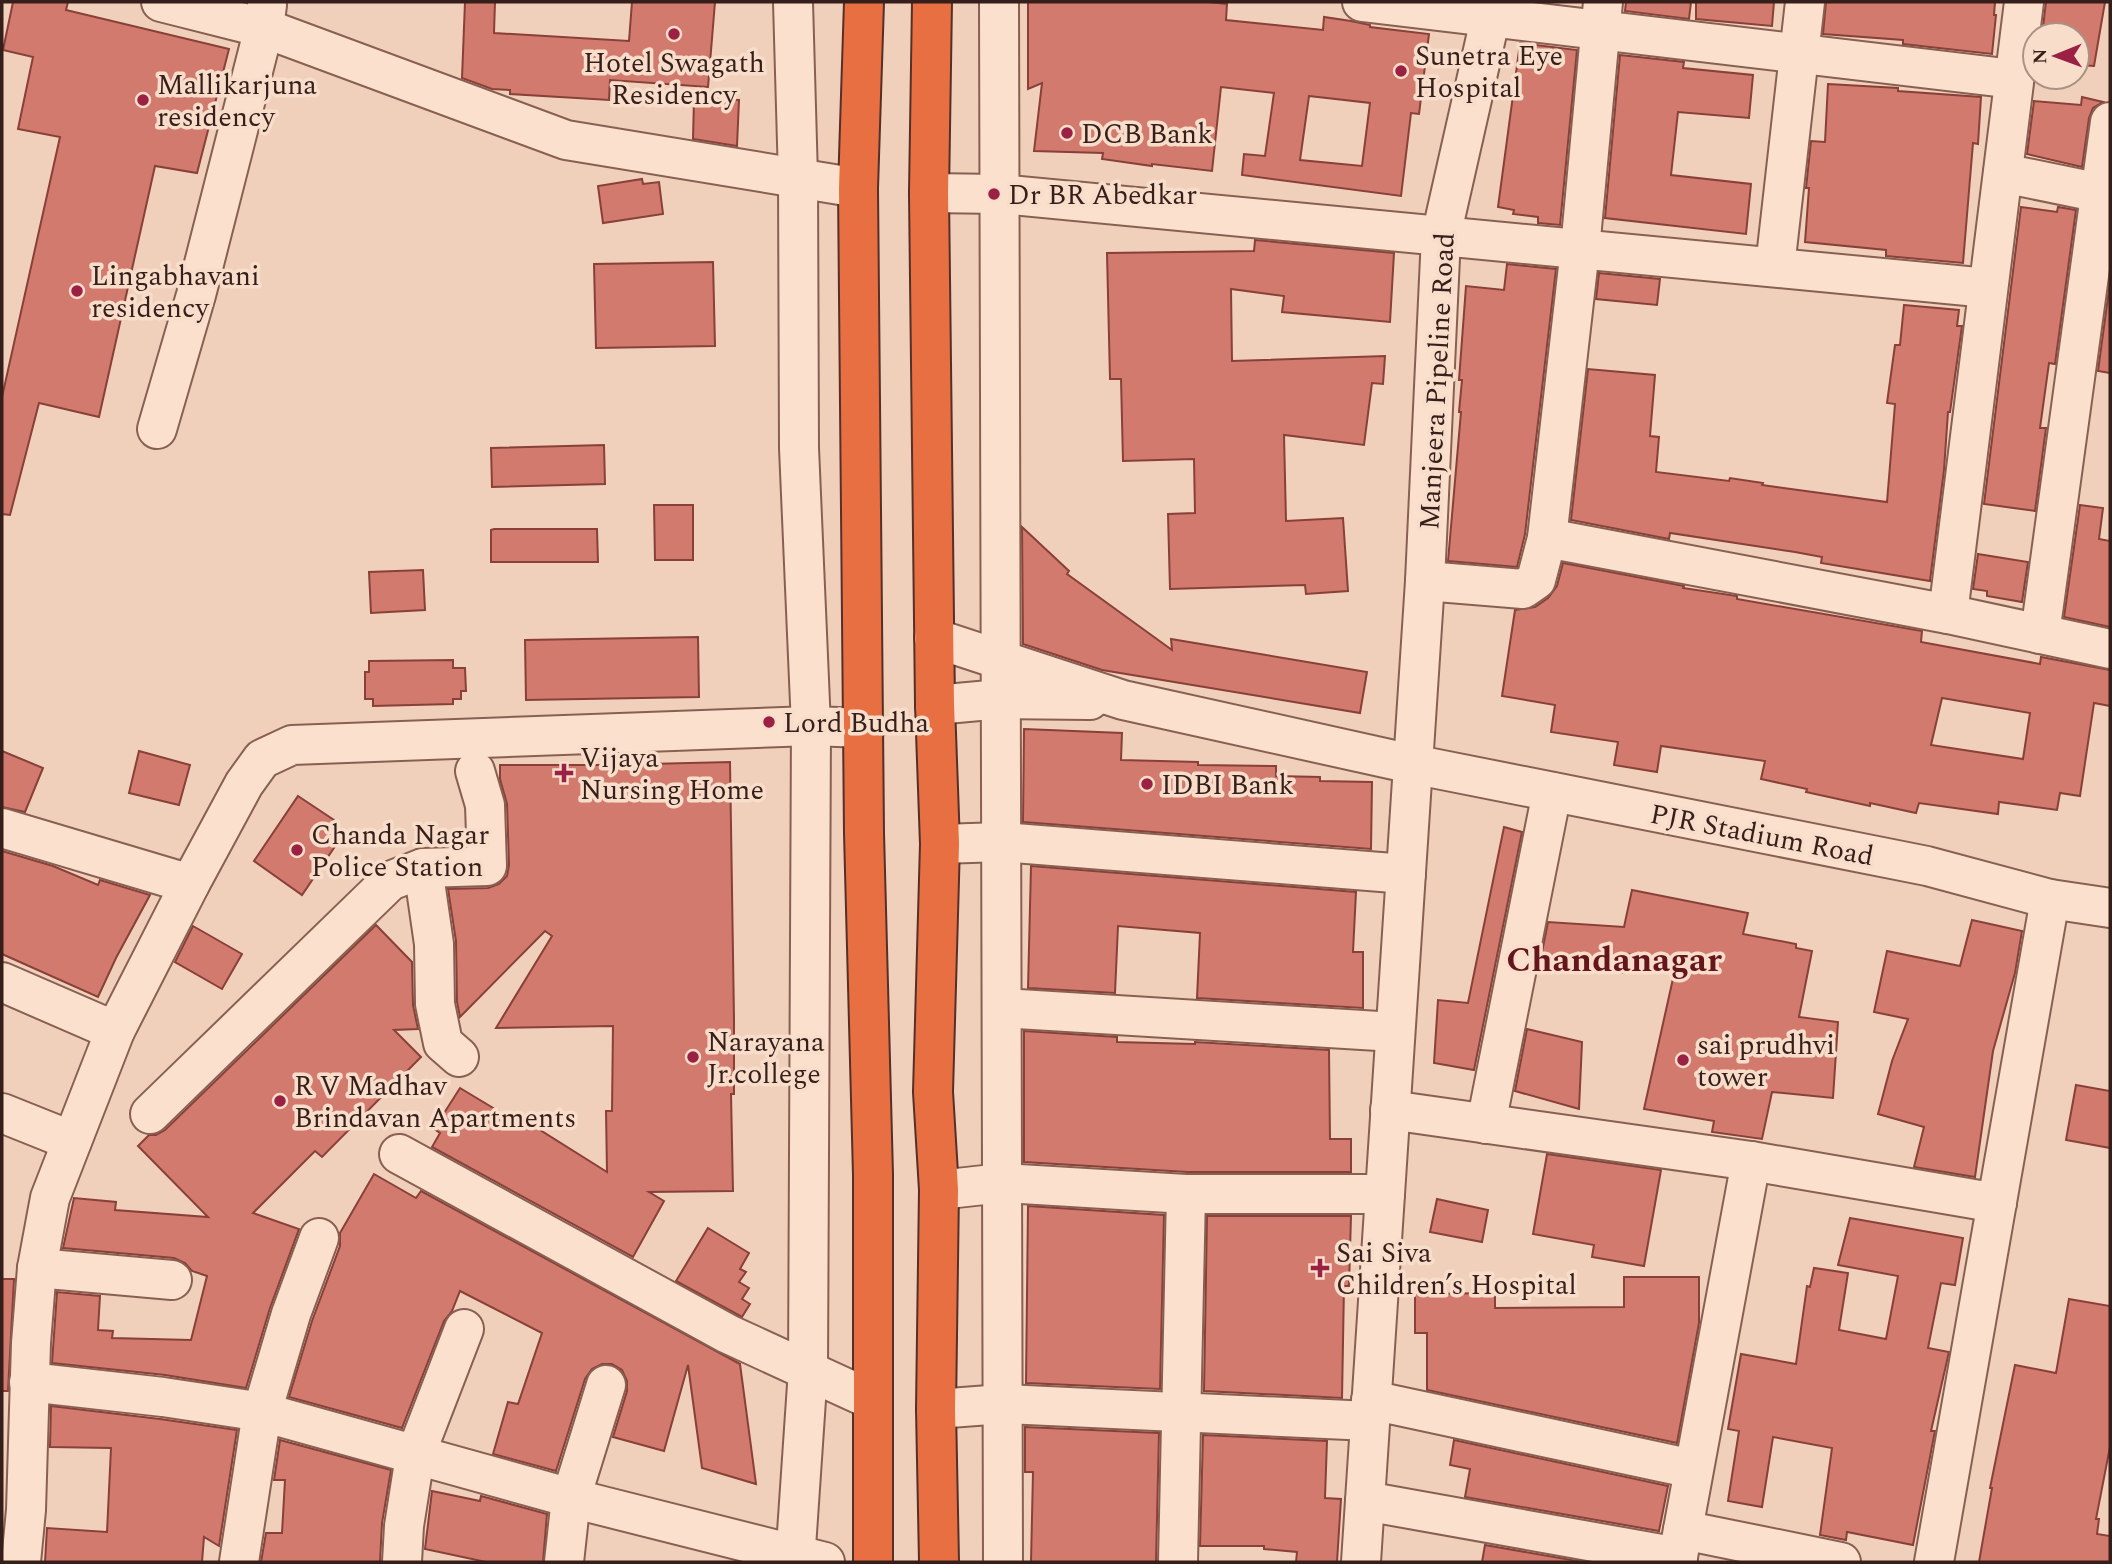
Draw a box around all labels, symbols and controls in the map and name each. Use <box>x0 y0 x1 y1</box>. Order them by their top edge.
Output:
north arrow <box>2021 21 2091 91</box>
marker: Hotel Swagath Residency <box>666 26 682 42</box>
place label: Sunetra Eye Hospital <box>1415 35 1563 110</box>
place label: Hotel Swagath Residency <box>583 42 765 117</box>
text: N <box>2026 48 2055 64</box>
marker: Sunetra Eye Hospital <box>1393 63 1409 79</box>
place label: Mallikarjuna residency <box>157 64 317 139</box>
marker: Mallikarjuna residency <box>135 92 151 108</box>
place label: DCB Bank <box>1081 113 1213 156</box>
marker: DCB Bank <box>1059 125 1075 141</box>
place label: Dr BR Abedkar <box>1008 174 1197 217</box>
marker: Dr BR Abedkar <box>986 186 1002 202</box>
street label: Manjeera Pipeline Road <box>1408 231 1467 531</box>
place label: Lingabhavani residency <box>91 255 260 330</box>
marker: Lingabhavani residency <box>69 283 85 299</box>
place label: Lord Budha <box>783 702 930 745</box>
marker: Lord Budha <box>761 714 777 730</box>
place label: Vijaya Nursing Home <box>580 737 764 812</box>
marker: Vijaya Nursing Home <box>554 763 574 783</box>
place label: IDBI Bank <box>1161 764 1294 807</box>
marker: IDBI Bank <box>1139 776 1155 792</box>
street label: PJR Stadium Road <box>1646 793 1877 878</box>
place label: Chanda Nagar Police Station <box>311 814 489 889</box>
marker: Chanda Nagar Police Station <box>289 842 305 858</box>
district label: Chandanagar <box>1506 934 1722 987</box>
place label: Narayana Jr.college <box>707 1021 825 1096</box>
place label: sai prudhvi tower <box>1697 1024 1835 1099</box>
marker: Narayana Jr.college <box>685 1049 701 1065</box>
marker: sai prudhvi tower <box>1675 1052 1691 1068</box>
place label: R V Madhav Brindavan Apartments <box>294 1065 576 1140</box>
marker: R V Madhav Brindavan Apartments <box>272 1093 288 1109</box>
place label: Sai Siva Children’s Hospital <box>1336 1232 1577 1307</box>
marker: Sai Siva Children’s Hospital <box>1310 1258 1330 1278</box>

